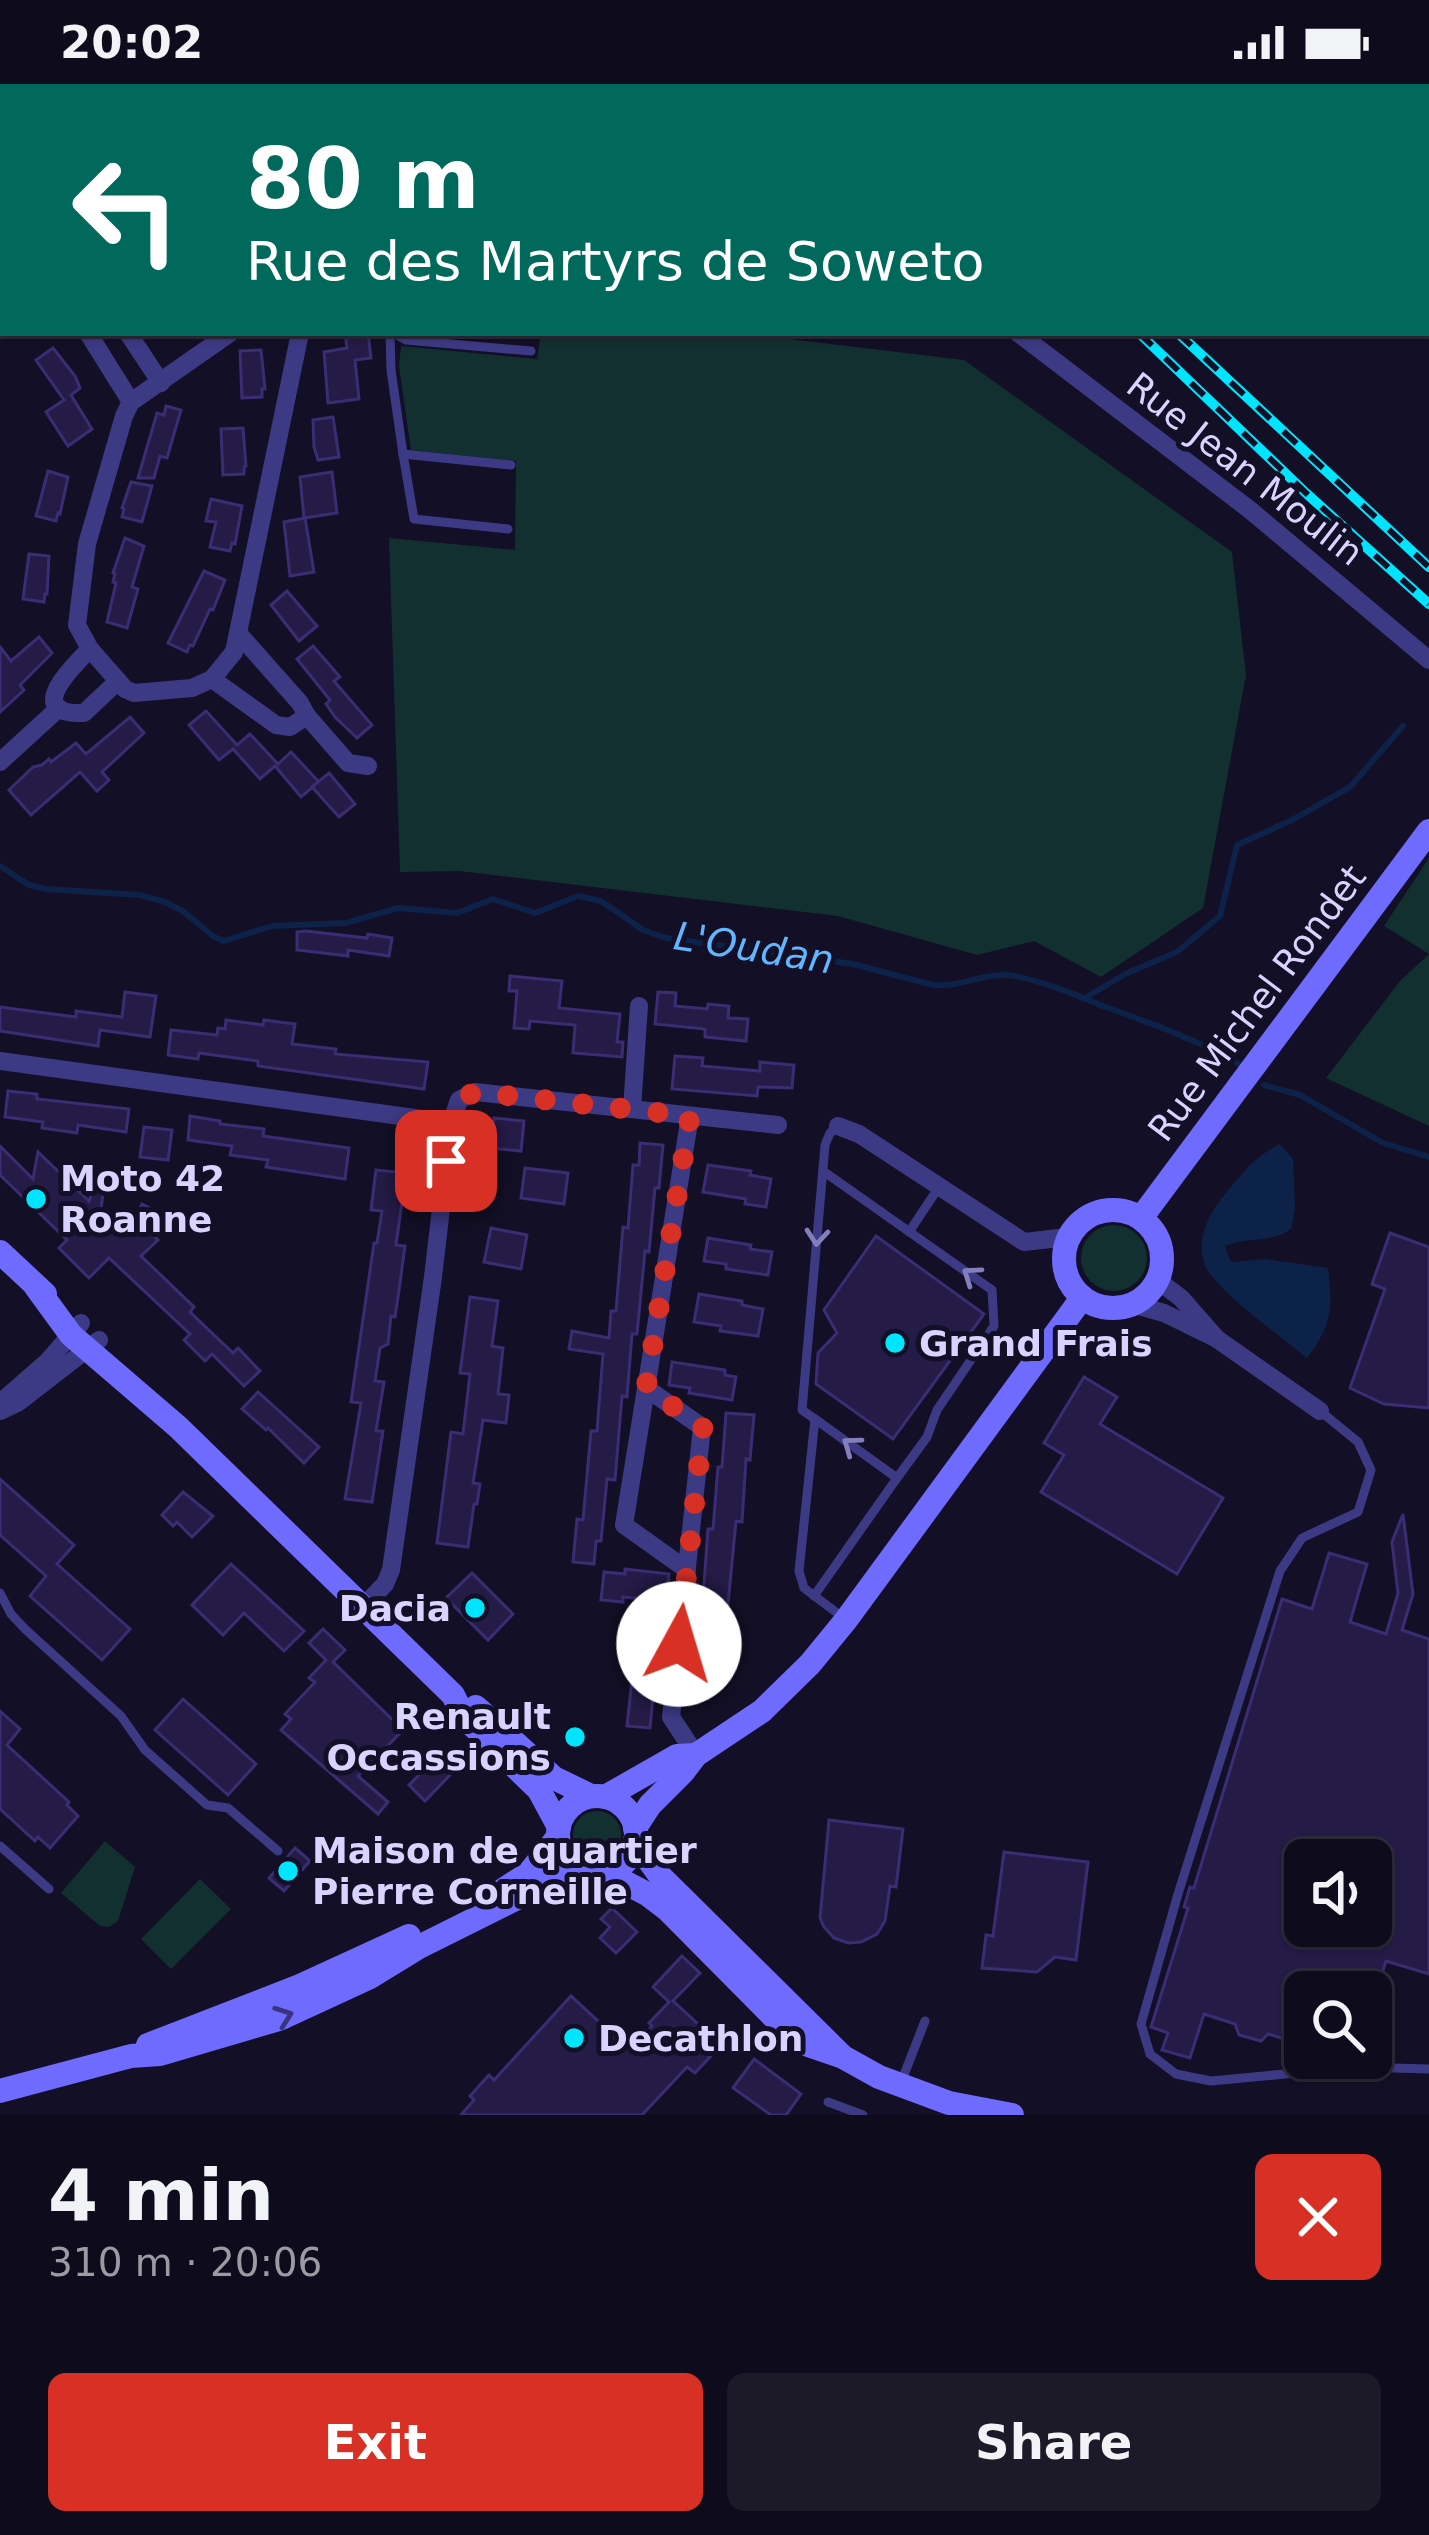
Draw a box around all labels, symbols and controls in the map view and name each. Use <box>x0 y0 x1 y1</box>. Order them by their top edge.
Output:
text: 20:02 <box>60 16 203 69</box>
text: 80 m <box>246 130 480 228</box>
icon: left <box>48 132 204 288</box>
text: Rue des Martyrs de Soweto <box>246 230 985 293</box>
street label: Rue Jean Moulin <box>1119 364 1371 574</box>
street label: Rue Michel Rondet <box>1140 857 1374 1149</box>
water label: L'Oudan <box>671 913 837 983</box>
pin <box>395 1110 497 1212</box>
icon: arrive <box>413 1128 479 1194</box>
place label: Moto 42 Roanne <box>60 1158 225 1240</box>
marker: Moto 42 Roanne <box>23 1186 49 1212</box>
one-way arrow <box>805 1228 830 1247</box>
one-way arrow <box>962 1267 984 1289</box>
place label: Grand Frais <box>919 1323 1153 1364</box>
marker: Grand Frais <box>882 1330 908 1356</box>
one-way arrow <box>843 1437 864 1459</box>
position arrow <box>616 1581 742 1707</box>
place label: Dacia <box>339 1588 451 1629</box>
marker: Dacia <box>462 1595 488 1621</box>
place label: Renault Occassions <box>326 1696 551 1778</box>
marker: Renault Occassions <box>562 1724 588 1750</box>
place label: Maison de quartier Pierre Corneille <box>312 1830 697 1912</box>
map controls <box>1284 1839 1392 2079</box>
button: sound <box>1284 1839 1392 1947</box>
marker: Maison de quartier Pierre Corneille <box>275 1858 301 1884</box>
button: search <box>1284 1971 1392 2079</box>
one-way arrow <box>272 2006 293 2030</box>
place label: Decathlon <box>598 2018 803 2059</box>
marker: Decathlon <box>561 2025 587 2051</box>
text: 4 min <box>48 2153 274 2237</box>
button: close <box>1255 2154 1381 2280</box>
text: 310 m · 20:06 <box>48 2240 322 2285</box>
button: Exit <box>48 2373 703 2511</box>
button: Share <box>727 2373 1381 2511</box>

